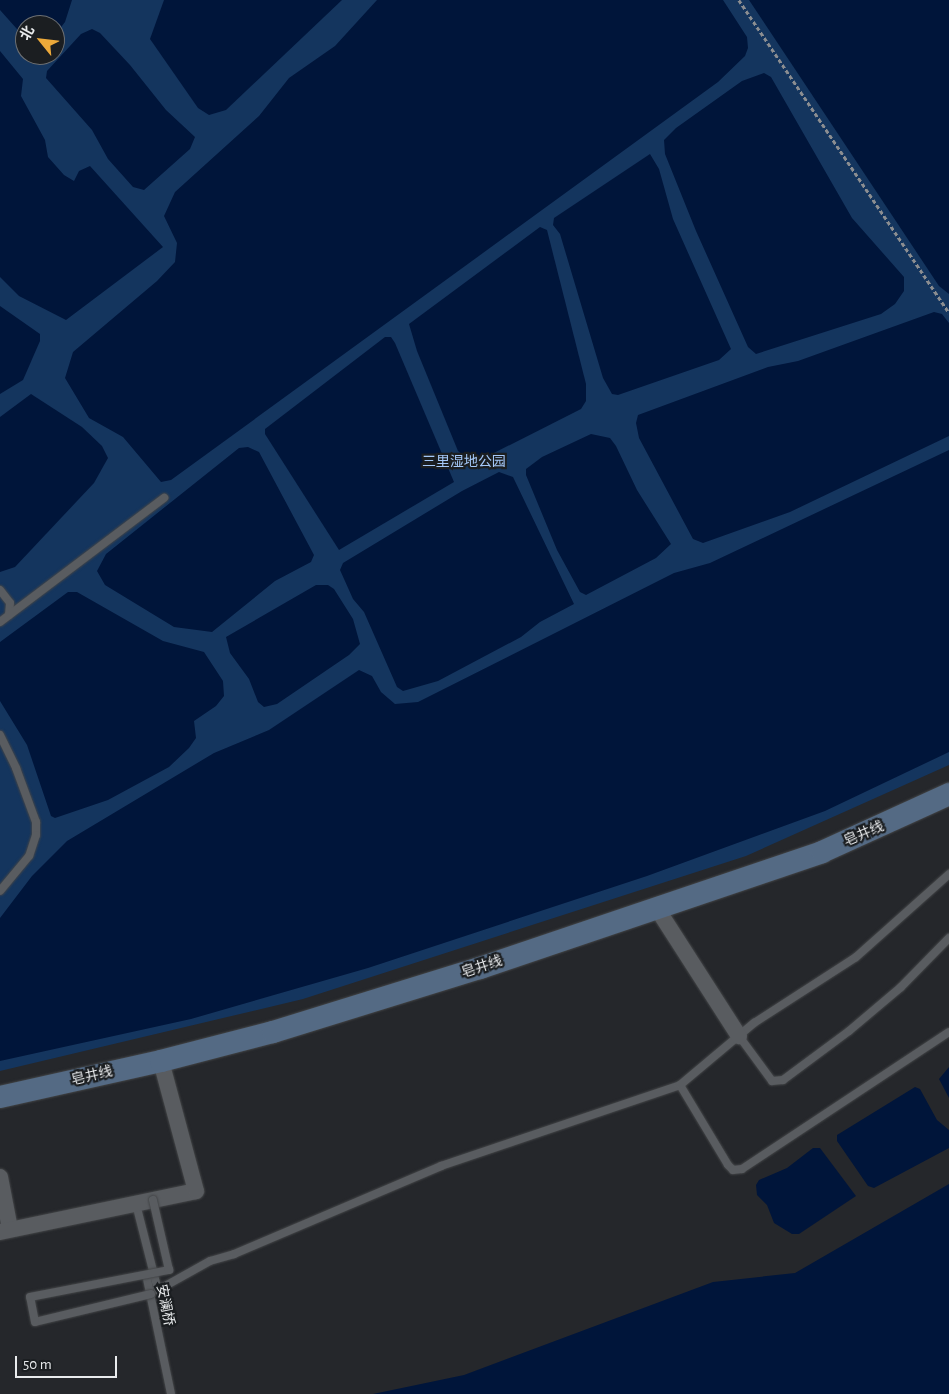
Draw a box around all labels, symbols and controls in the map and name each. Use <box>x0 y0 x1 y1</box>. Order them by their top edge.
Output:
north arrow <box>15 15 65 65</box>
text: 北 <box>18 24 37 43</box>
park label: 三里湿地公园 <box>422 454 506 470</box>
street label: 皂井线 <box>841 818 887 850</box>
street label: 皂井线 <box>459 953 505 981</box>
street label: 皂井线 <box>70 1063 114 1089</box>
street label: 安澜桥 <box>153 1283 177 1327</box>
scale bar <box>18 1346 120 1378</box>
text: 50 m <box>23 1357 52 1372</box>

